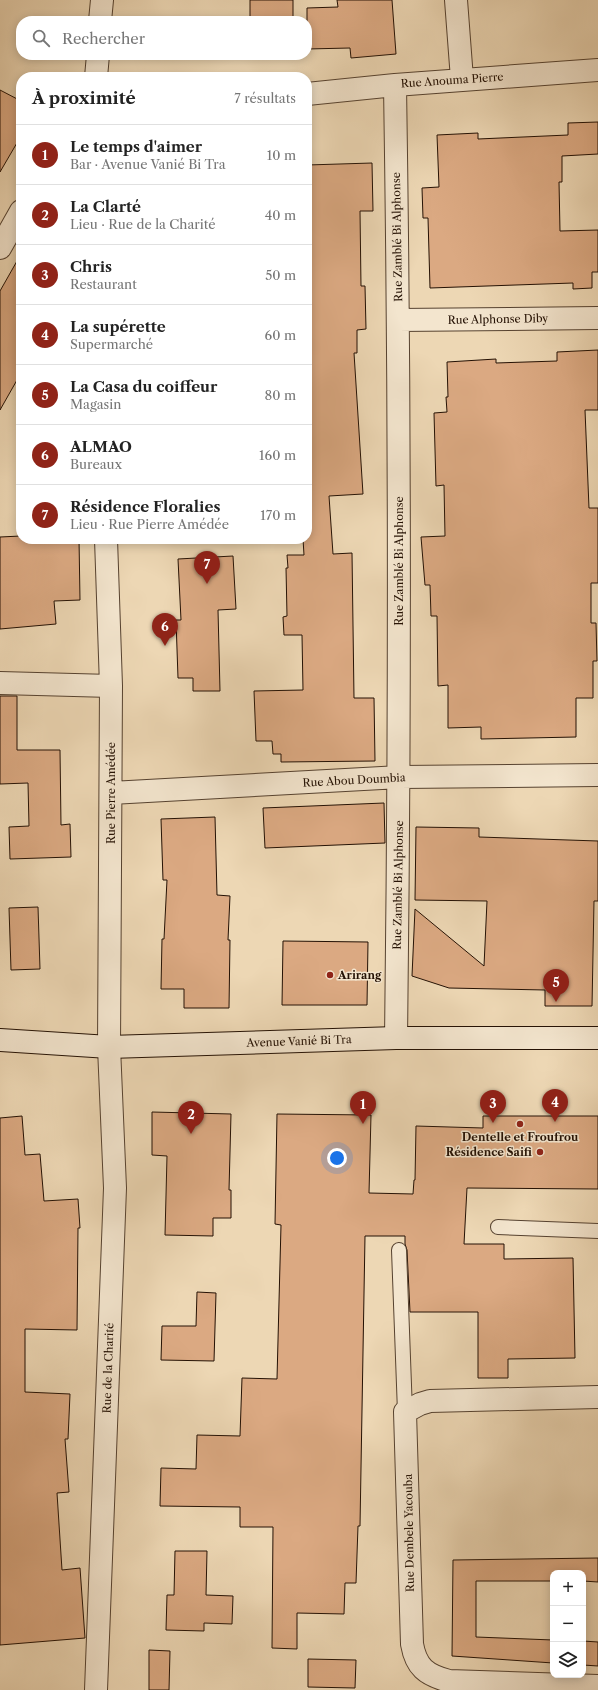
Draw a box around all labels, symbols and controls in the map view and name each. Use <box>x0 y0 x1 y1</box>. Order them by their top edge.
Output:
search box <box>16 16 312 60</box>
icon: search <box>30 27 52 49</box>
text: Rechercher <box>62 29 145 48</box>
street label: Rue Anouma Pierre <box>400 69 504 91</box>
text: À proximité <box>32 88 136 108</box>
text: 7 résultats <box>234 90 296 106</box>
text: Le temps d'aimer <box>70 137 202 156</box>
text: 1 <box>42 147 48 163</box>
text: 10 m <box>267 147 296 163</box>
text: Bar · Avenue Vanié Bi Tra <box>70 156 226 172</box>
street label: Rue Zamblé Bi Alphonse <box>389 172 405 302</box>
text: La Clarté <box>70 197 141 216</box>
text: 2 <box>41 207 49 223</box>
text: 40 m <box>265 207 296 223</box>
text: Lieu · Rue de la Charité <box>70 216 216 232</box>
text: Chris <box>70 257 112 276</box>
text: 3 <box>41 267 49 283</box>
text: 50 m <box>265 267 296 283</box>
text: Restaurant <box>70 276 137 292</box>
street label: Rue Alphonse Diby <box>447 311 549 327</box>
text: La supérette <box>70 317 166 336</box>
text: 4 <box>41 327 49 343</box>
text: 60 m <box>265 327 296 343</box>
text: Supermarché <box>70 336 153 352</box>
text: La Casa du coiffeur <box>70 377 217 396</box>
text: 5 <box>41 387 49 403</box>
text: 80 m <box>264 387 296 403</box>
text: Magasin <box>70 396 121 412</box>
text: ALMAO <box>70 437 132 456</box>
text: 6 <box>41 447 49 463</box>
text: 160 m <box>259 447 296 463</box>
text: Bureaux <box>70 456 122 472</box>
street label: Rue Zamblé Bi Alphonse <box>392 496 406 626</box>
text: Résidence Floralies <box>70 497 220 516</box>
text: 7 <box>42 507 48 523</box>
text: 170 m <box>260 507 296 523</box>
text: Lieu · Rue Pierre Amédée <box>70 516 229 532</box>
pin: 7 <box>194 551 220 584</box>
pin: 6 <box>152 613 178 646</box>
street label: Rue Pierre Amédée <box>104 742 118 844</box>
street label: Rue Abou Doumbia <box>302 770 406 790</box>
street label: Rue Zamblé Bi Alphonse <box>390 820 406 950</box>
place label: Arirang <box>337 968 382 982</box>
pin: 5 <box>543 969 569 1002</box>
marker: Arirang <box>325 970 335 980</box>
street label: Avenue Vanié Bi Tra <box>245 1032 352 1050</box>
pin: 4 <box>542 1089 568 1122</box>
pin: 3 <box>480 1090 506 1123</box>
pin: 1 <box>350 1091 376 1124</box>
pin: 2 <box>178 1101 204 1134</box>
marker: Dentelle et Froufrou <box>515 1119 525 1129</box>
place label: Dentelle et Froufrou <box>462 1130 579 1144</box>
place label: Résidence Saifi <box>446 1145 532 1159</box>
marker: Résidence Saifi <box>535 1147 545 1157</box>
your location <box>327 1148 347 1168</box>
street label: Rue de la Charité <box>99 1322 117 1414</box>
street label: Rue Dembele Yacouba <box>401 1474 417 1592</box>
map controls <box>550 1570 586 1678</box>
button: + <box>550 1570 586 1606</box>
button: − <box>550 1606 586 1642</box>
button: layers <box>550 1642 586 1678</box>

